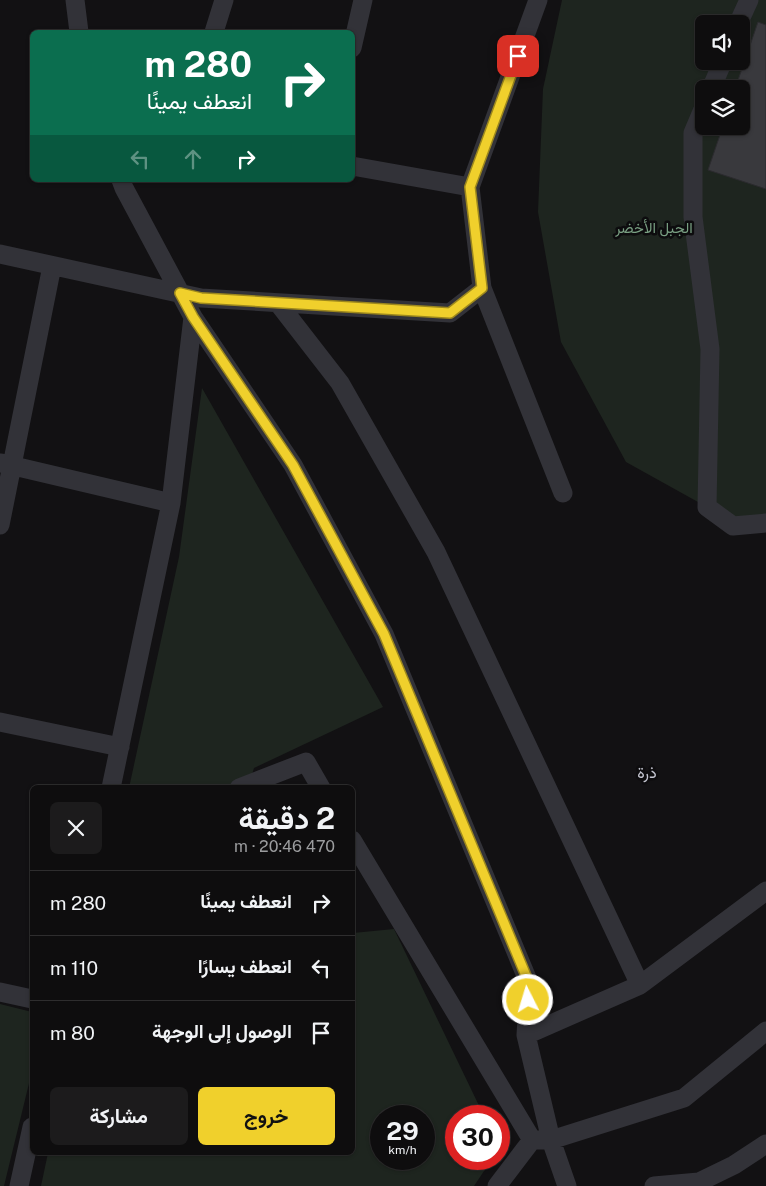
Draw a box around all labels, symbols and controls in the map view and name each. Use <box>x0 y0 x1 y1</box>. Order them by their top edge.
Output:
map controls <box>695 15 750 135</box>
button: sound <box>695 15 750 70</box>
pin <box>497 35 539 77</box>
icon: arrive <box>504 42 532 70</box>
text: 280 m <box>145 44 252 85</box>
icon: right <box>270 50 335 115</box>
button: layers <box>695 80 750 135</box>
text: انعطف يمينًا <box>147 88 252 114</box>
icon: left <box>126 145 154 173</box>
icon: ahead <box>179 145 207 173</box>
icon: right <box>232 145 260 173</box>
park label: الجبل الأخضر <box>614 219 693 237</box>
district label: ذرة <box>637 763 657 783</box>
text: 2 دقيقة <box>238 800 335 836</box>
button: close <box>50 802 102 854</box>
text: 470 m · 20:46 <box>234 837 335 856</box>
icon: right <box>307 889 335 917</box>
text: انعطف يمينًا <box>200 890 292 912</box>
text: 280 m <box>50 892 106 914</box>
icon: left <box>307 954 335 982</box>
text: انعطف يسارًا <box>198 955 292 977</box>
text: 110 m <box>50 957 98 979</box>
position arrow <box>501 973 553 1025</box>
icon: arrive <box>307 1019 335 1047</box>
text: الوصول إلى الوجهة <box>152 1020 292 1042</box>
text: 80 m <box>50 1022 95 1044</box>
button: مشاركة <box>50 1087 188 1145</box>
button: خروج <box>198 1087 335 1145</box>
speed limit sign: 30 <box>445 1105 510 1170</box>
text: 29 <box>386 1116 419 1146</box>
text: km/h <box>388 1143 417 1157</box>

